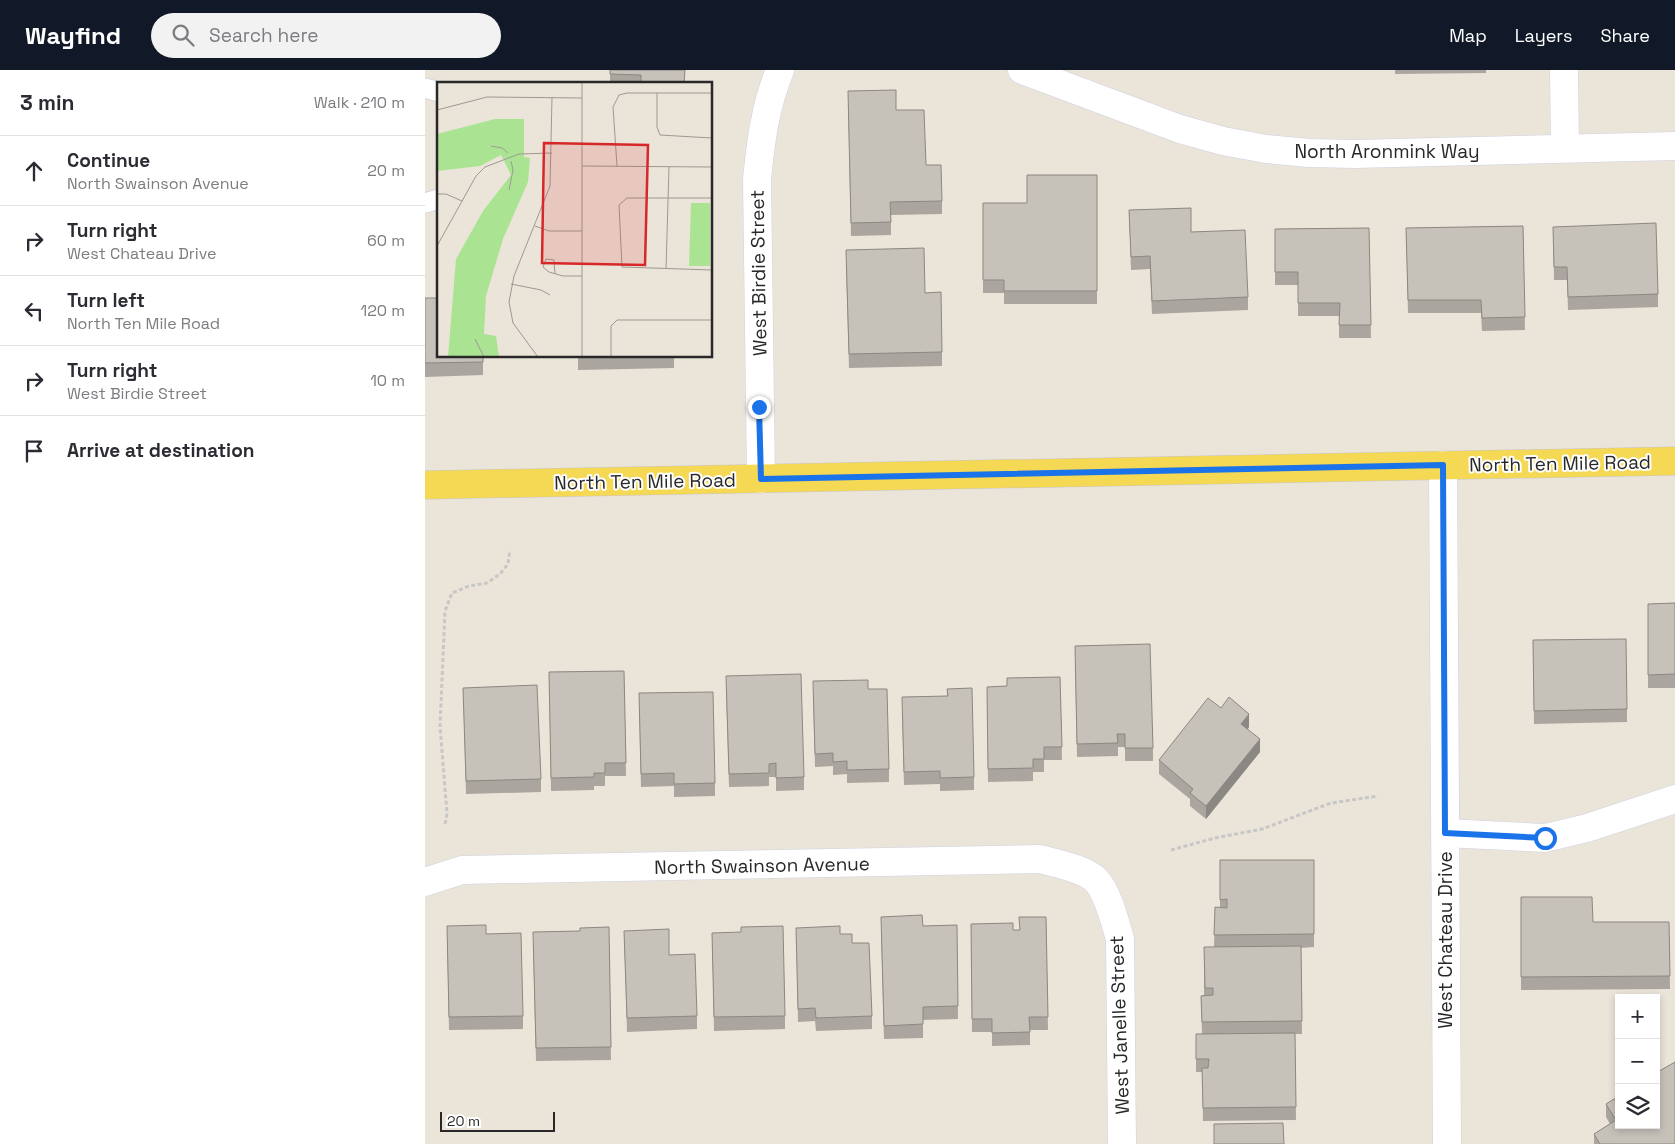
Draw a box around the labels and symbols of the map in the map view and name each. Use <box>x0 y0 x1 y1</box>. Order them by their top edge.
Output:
inset map <box>437 82 713 358</box>
street label: North Aronmink Way <box>1294 139 1480 164</box>
street label: West Birdie Street <box>745 190 772 356</box>
route end <box>748 396 771 419</box>
street label: North Ten Mile Road <box>1469 449 1651 478</box>
street label: North Ten Mile Road <box>554 467 736 496</box>
route start <box>1534 827 1557 850</box>
street label: North Swainson Avenue <box>654 851 870 880</box>
street label: West Chateau Drive <box>1433 851 1458 1029</box>
street label: West Janelle Street <box>1104 935 1135 1115</box>
scale bar <box>440 1109 555 1132</box>

